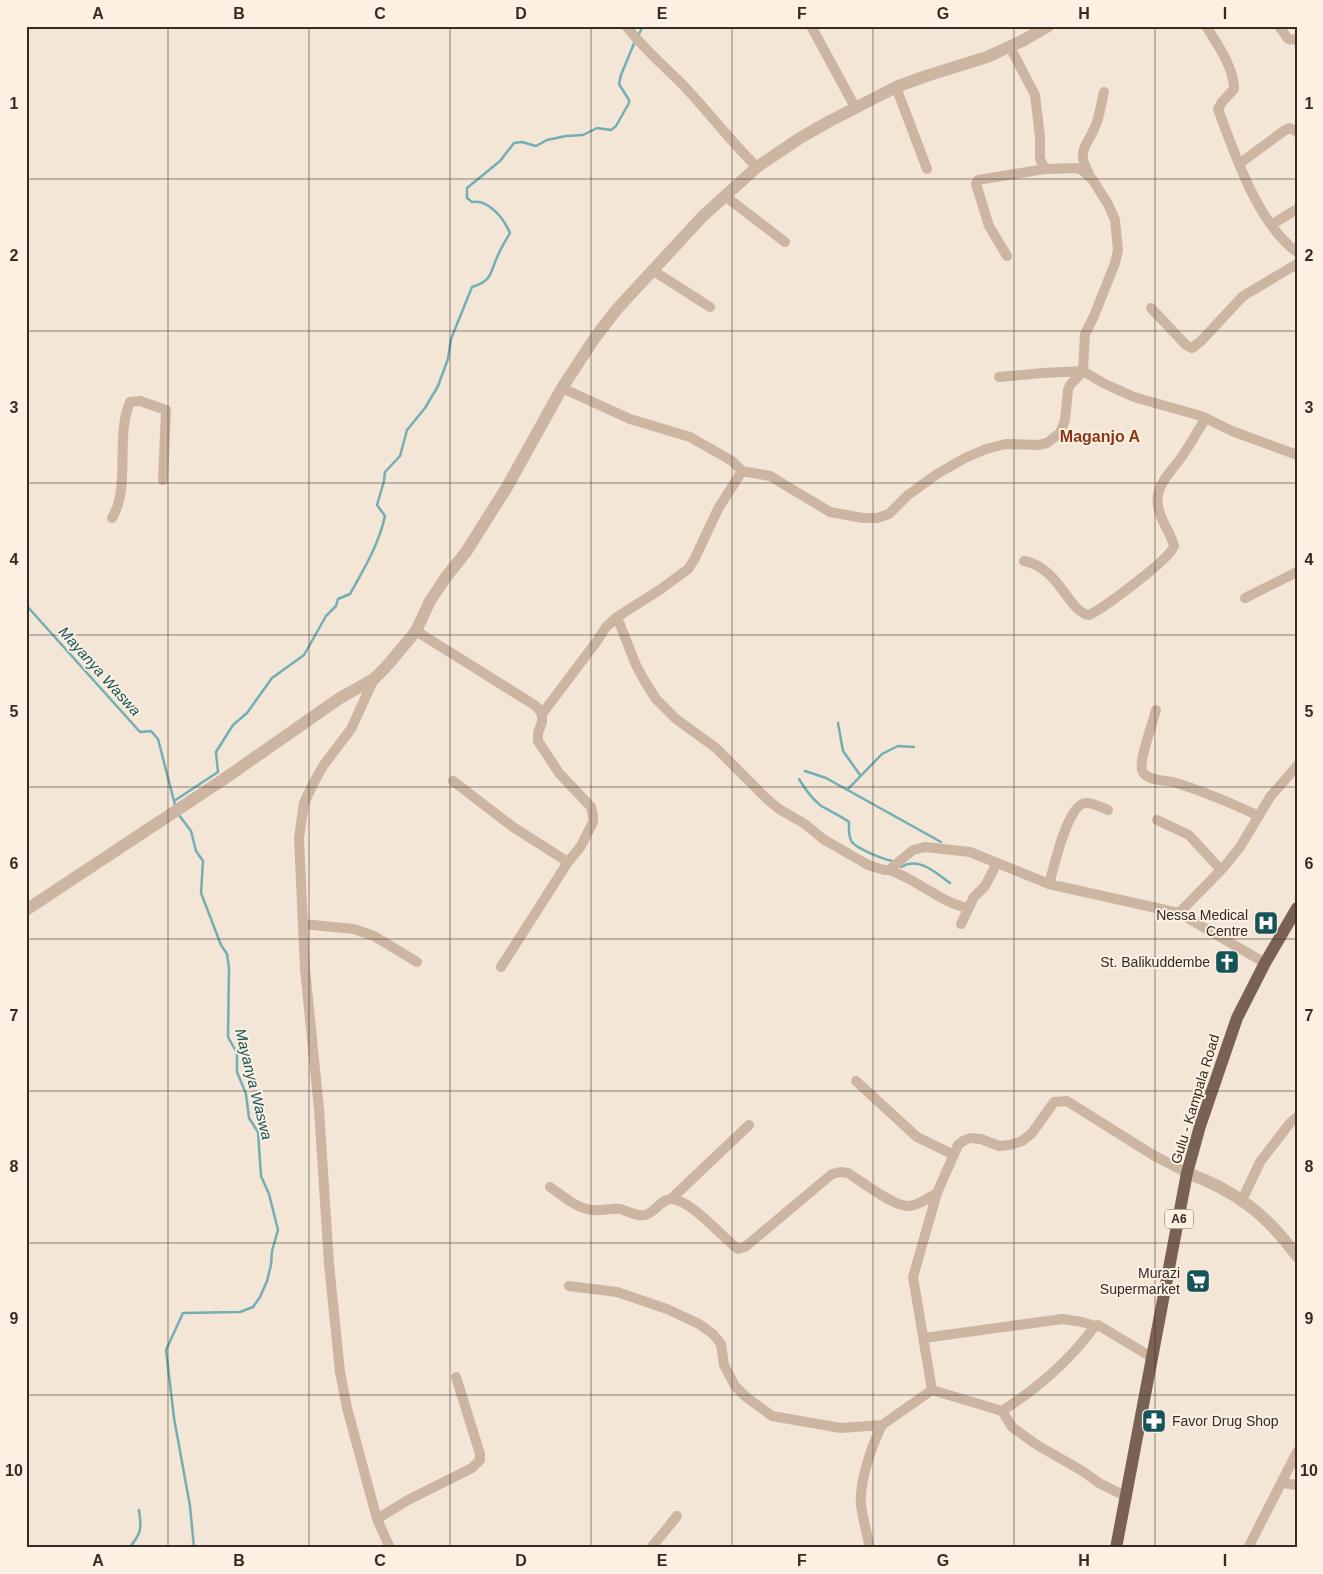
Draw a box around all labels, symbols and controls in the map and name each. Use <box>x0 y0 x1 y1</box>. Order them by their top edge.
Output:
text: A <box>92 5 104 22</box>
text: B <box>233 5 245 22</box>
text: C <box>374 5 386 22</box>
text: D <box>515 5 527 22</box>
text: E <box>657 5 668 22</box>
text: F <box>797 5 807 22</box>
text: G <box>937 5 949 22</box>
text: H <box>1078 5 1090 22</box>
text: I <box>1223 5 1227 22</box>
text: 1 <box>10 95 19 112</box>
text: 1 <box>1305 95 1314 112</box>
text: 2 <box>10 247 19 264</box>
text: 2 <box>1305 247 1314 264</box>
text: 3 <box>10 399 19 416</box>
text: 3 <box>1305 399 1314 416</box>
district label: Maganjo A <box>1060 428 1141 445</box>
text: 4 <box>10 551 19 568</box>
text: 4 <box>1305 551 1314 568</box>
water label: Mayanya Waswa <box>56 623 144 719</box>
text: 5 <box>10 703 19 720</box>
text: 5 <box>1305 703 1314 720</box>
text: 6 <box>10 855 19 872</box>
text: 6 <box>1305 855 1314 872</box>
place label: Nessa Medical Centre <box>1156 907 1248 939</box>
hospital icon: Nessa Medical Centre <box>1253 910 1279 936</box>
church icon: St. Balikuddembe <box>1214 949 1240 975</box>
place label: St. Balikuddembe <box>1100 954 1210 970</box>
text: 7 <box>10 1007 19 1024</box>
text: 7 <box>1305 1007 1314 1024</box>
water label: Mayanya Waswa <box>232 1027 276 1141</box>
street label: Gulu - Kampala Road <box>1168 1032 1222 1166</box>
text: 8 <box>10 1158 19 1175</box>
text: 8 <box>1305 1158 1314 1175</box>
road number: A6 <box>1165 1210 1193 1228</box>
place label: Murazi Supermarket <box>1100 1265 1180 1297</box>
supermarket icon: Murazi Supermarket <box>1185 1268 1211 1294</box>
text: 9 <box>10 1310 19 1327</box>
text: 9 <box>1305 1310 1314 1327</box>
pharmacy icon: Favor Drug Shop <box>1141 1408 1167 1434</box>
place label: Favor Drug Shop <box>1172 1413 1279 1429</box>
text: 10 <box>5 1462 23 1479</box>
text: 10 <box>1300 1462 1318 1479</box>
text: A <box>92 1552 104 1569</box>
text: B <box>233 1552 245 1569</box>
text: C <box>374 1552 386 1569</box>
text: D <box>515 1552 527 1569</box>
text: E <box>657 1552 668 1569</box>
text: F <box>797 1552 807 1569</box>
text: G <box>937 1552 949 1569</box>
text: H <box>1078 1552 1090 1569</box>
text: I <box>1223 1552 1227 1569</box>

